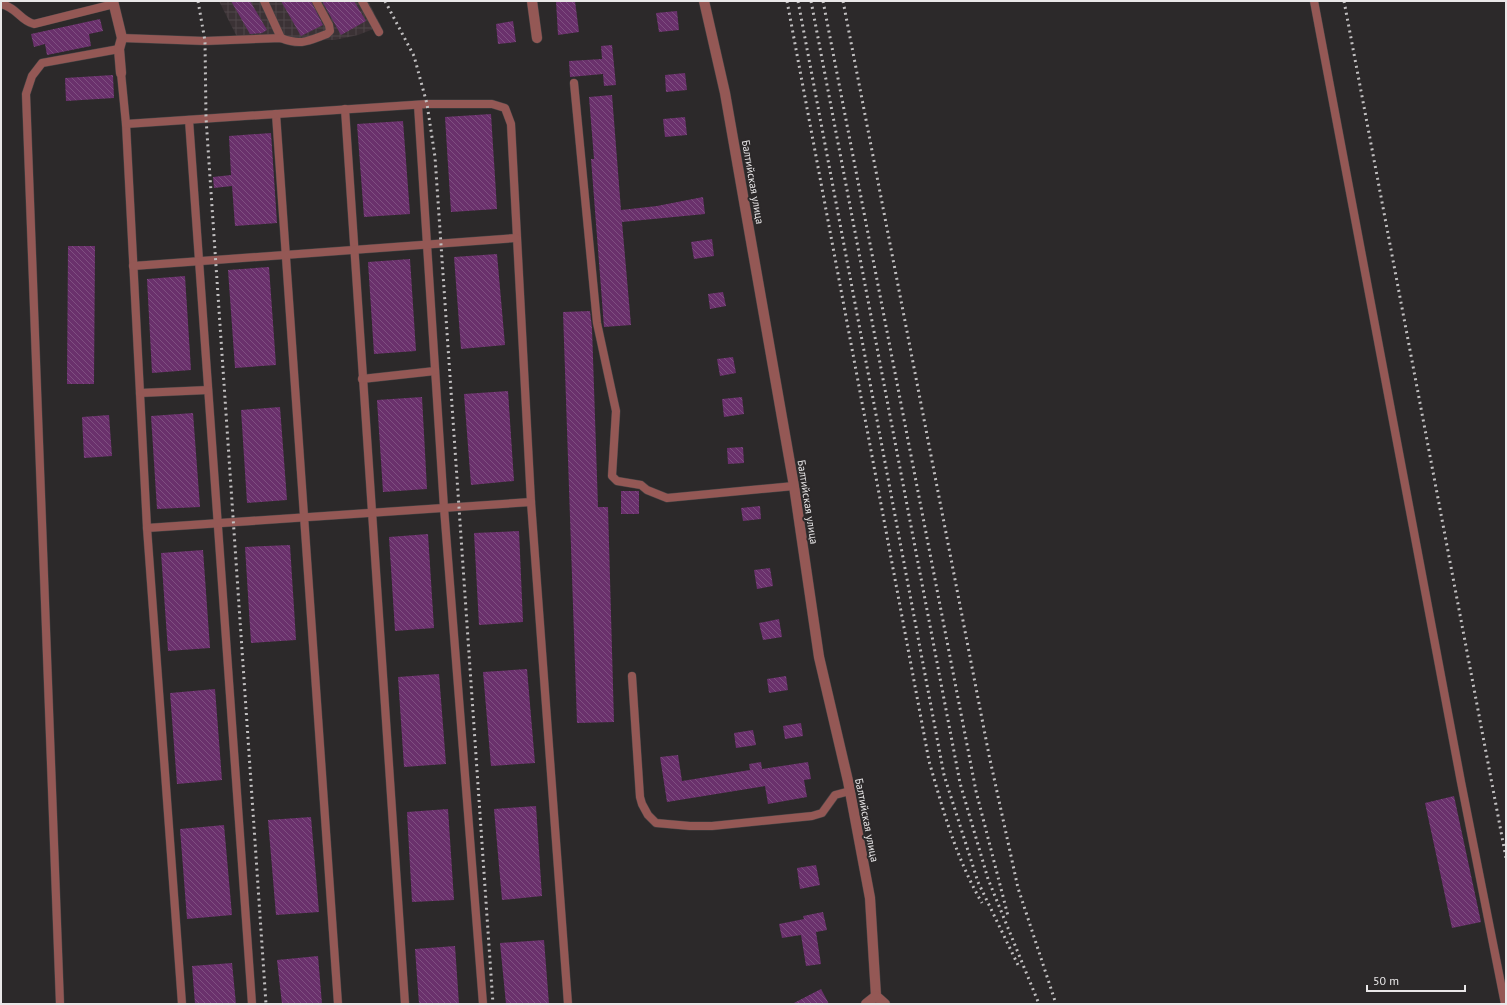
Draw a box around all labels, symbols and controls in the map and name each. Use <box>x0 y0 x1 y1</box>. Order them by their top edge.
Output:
street label: Балтийская улица <box>739 139 767 225</box>
street label: Балтийская улица <box>794 459 822 545</box>
street label: Балтийская улица <box>852 777 882 863</box>
scale bar <box>1367 967 1465 993</box>
text: 50 m <box>1373 973 1399 988</box>

